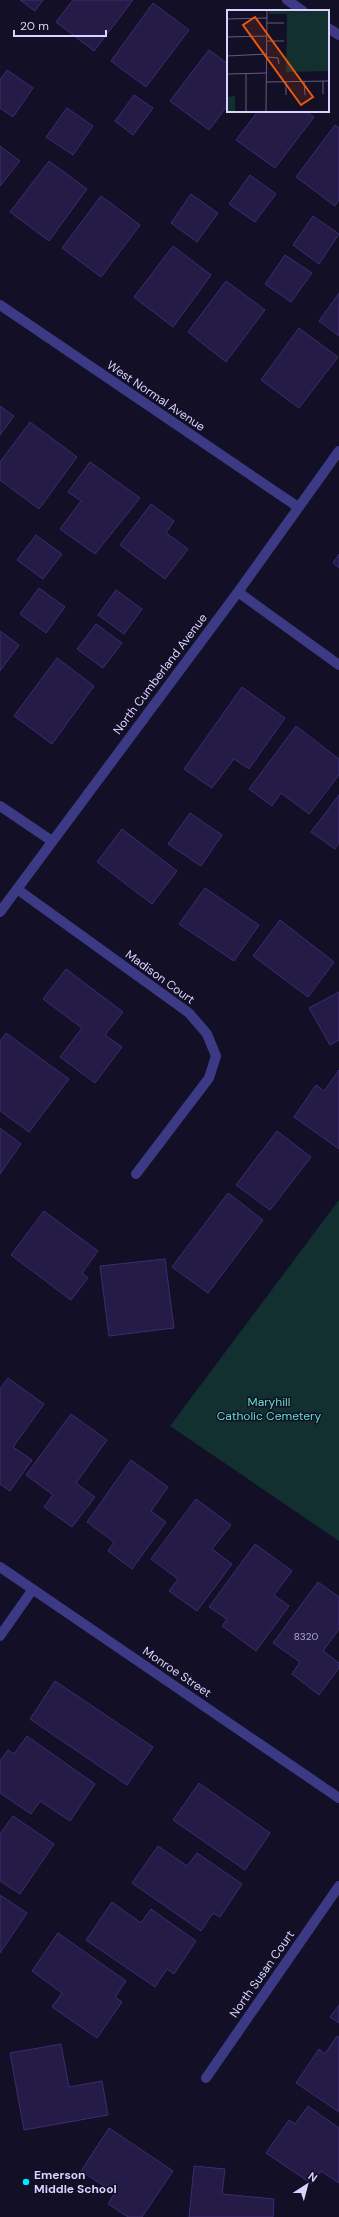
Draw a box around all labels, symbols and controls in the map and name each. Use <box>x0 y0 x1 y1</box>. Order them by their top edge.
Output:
inset map <box>227 10 329 112</box>
scale bar <box>14 12 106 38</box>
text: 20 m <box>20 18 49 34</box>
street label: West Normal Avenue <box>104 357 208 435</box>
street label: North Cumberland Avenue <box>109 610 211 738</box>
street label: Madison Court <box>122 946 198 1008</box>
park label: Maryhill Catholic Cemetery <box>217 1394 322 1424</box>
house number: 8320 <box>294 1630 318 1643</box>
street label: Monroe Street <box>140 1643 215 1701</box>
street label: North Susan Court <box>226 1927 298 2021</box>
north arrow <box>287 2165 327 2205</box>
place label: Emerson Middle School <box>34 2167 117 2197</box>
text: N <box>306 2169 320 2185</box>
marker: Emerson Middle School <box>21 2177 31 2187</box>

